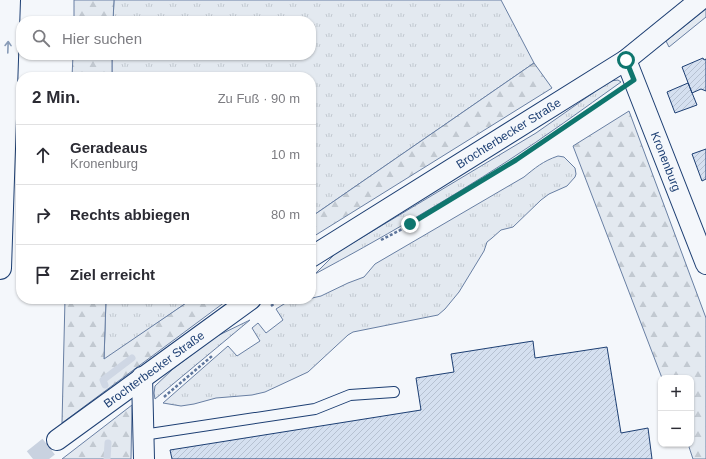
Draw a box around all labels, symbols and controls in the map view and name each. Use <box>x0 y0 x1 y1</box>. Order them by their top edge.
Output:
search box <box>16 16 316 60</box>
icon: search <box>30 27 52 49</box>
text: Hier suchen <box>62 30 142 47</box>
one-way arrow <box>4 41 11 54</box>
route start <box>617 51 635 69</box>
text: 2 Min. <box>32 88 80 107</box>
text: Zu Fuß · 90 m <box>218 91 300 106</box>
street label: Brochterbecker Straße <box>454 95 564 171</box>
street label: Kronenburg <box>648 130 684 193</box>
text: Geradeaus <box>70 139 148 156</box>
icon: ahead <box>32 144 54 166</box>
text: 10 m <box>271 147 300 162</box>
text: Kronenburg <box>70 156 138 171</box>
icon: right <box>32 204 54 226</box>
text: Rechts abbiegen <box>70 206 190 223</box>
text: 80 m <box>271 207 300 222</box>
route end <box>401 215 419 233</box>
icon: arrive <box>32 264 54 286</box>
text: Ziel erreicht <box>70 266 155 283</box>
street label: Brochterbecker Straße <box>101 328 207 411</box>
map controls <box>658 375 694 447</box>
button: + <box>658 375 694 411</box>
button: − <box>658 411 694 447</box>

